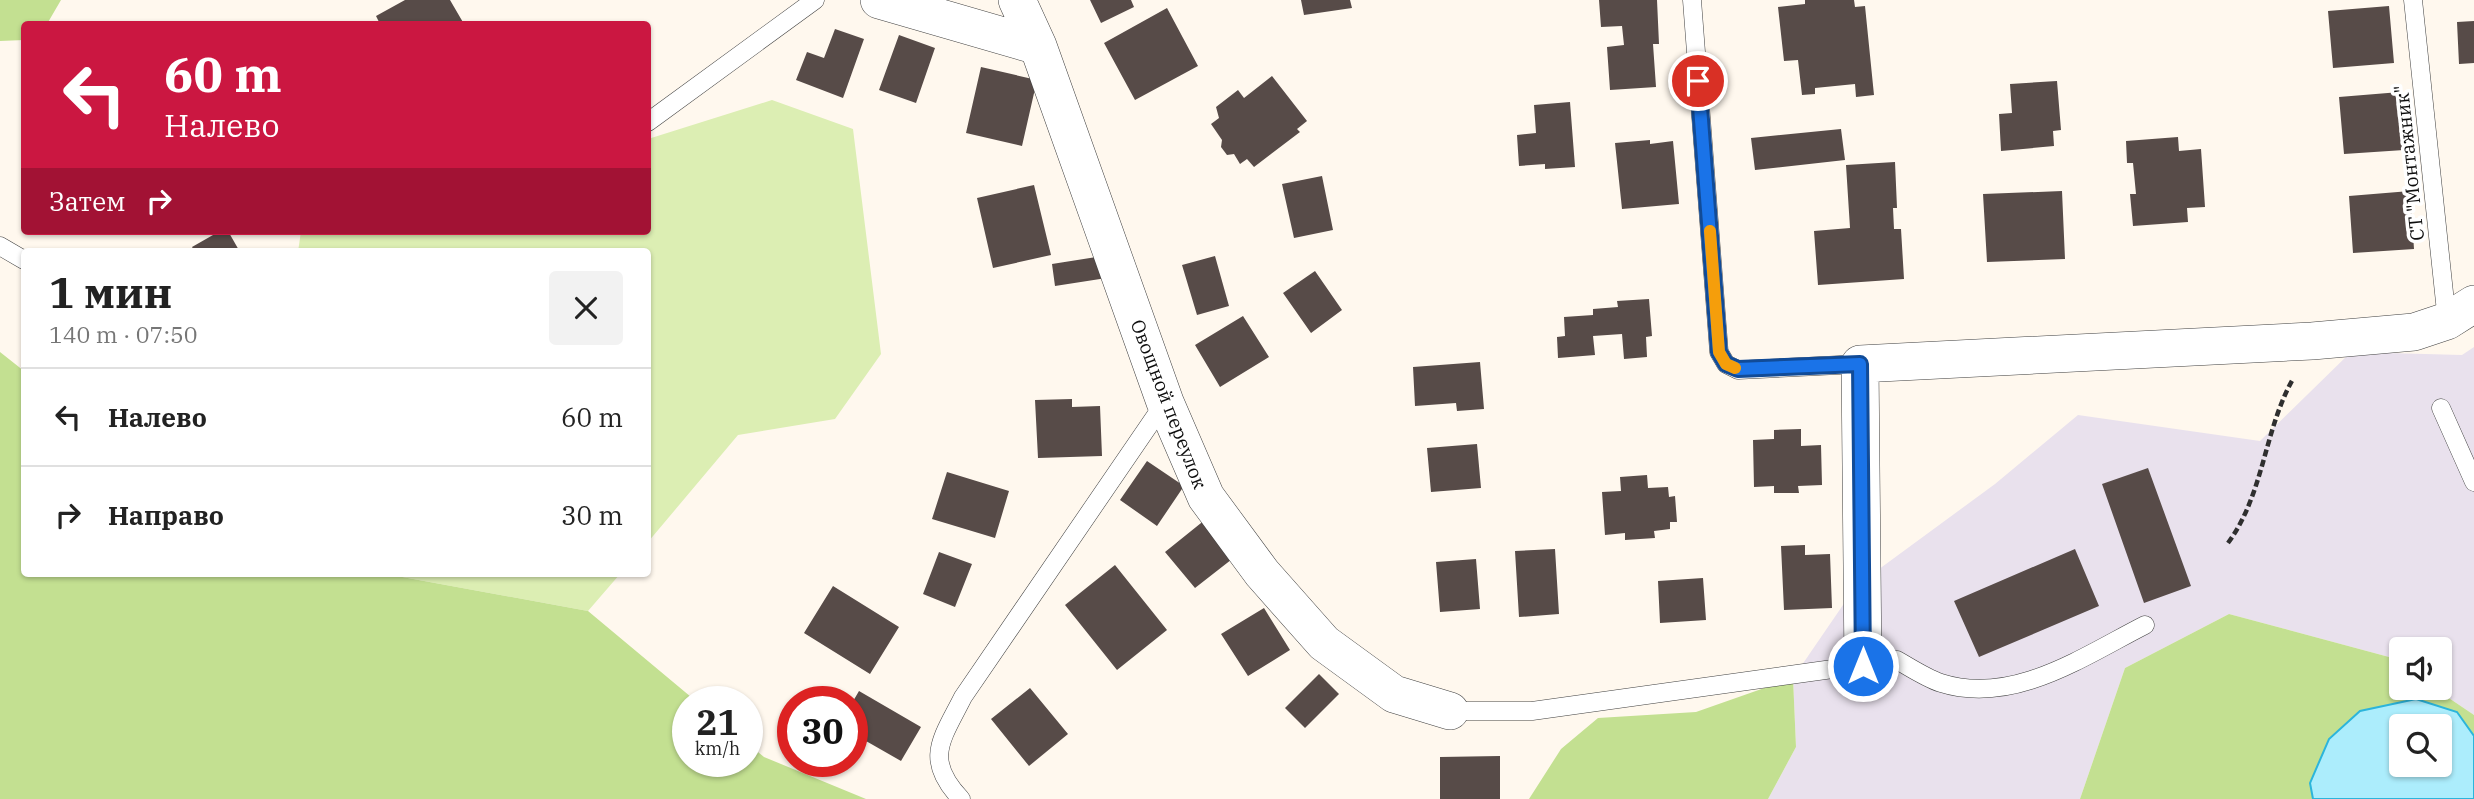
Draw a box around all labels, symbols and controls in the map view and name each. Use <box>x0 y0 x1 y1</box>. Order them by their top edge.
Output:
text: 60 m <box>164 42 282 105</box>
icon: left <box>49 49 140 140</box>
pin <box>1668 51 1728 111</box>
icon: arrive <box>1679 62 1717 100</box>
street label: СТ "Монтажник" <box>2389 84 2429 242</box>
text: Налево <box>164 104 280 146</box>
icon: right <box>140 182 178 220</box>
text: Затем <box>49 184 126 218</box>
text: 1 мин <box>49 265 172 320</box>
button: close <box>549 271 623 345</box>
street label: Овощной переулок <box>1126 316 1212 492</box>
text: 140 m · 07:50 <box>49 319 198 349</box>
icon: left <box>49 398 87 436</box>
text: Налево <box>108 400 207 434</box>
text: 60 m <box>561 400 623 434</box>
icon: right <box>49 496 87 534</box>
text: Направо <box>108 498 224 532</box>
text: 30 m <box>561 498 623 532</box>
position arrow <box>1826 629 1900 703</box>
map controls <box>2389 637 2452 777</box>
button: sound <box>2389 637 2452 700</box>
speed limit sign: 30 <box>777 686 868 777</box>
text: 21 <box>696 699 739 745</box>
button: search <box>2389 714 2452 777</box>
text: km/h <box>695 737 740 760</box>

